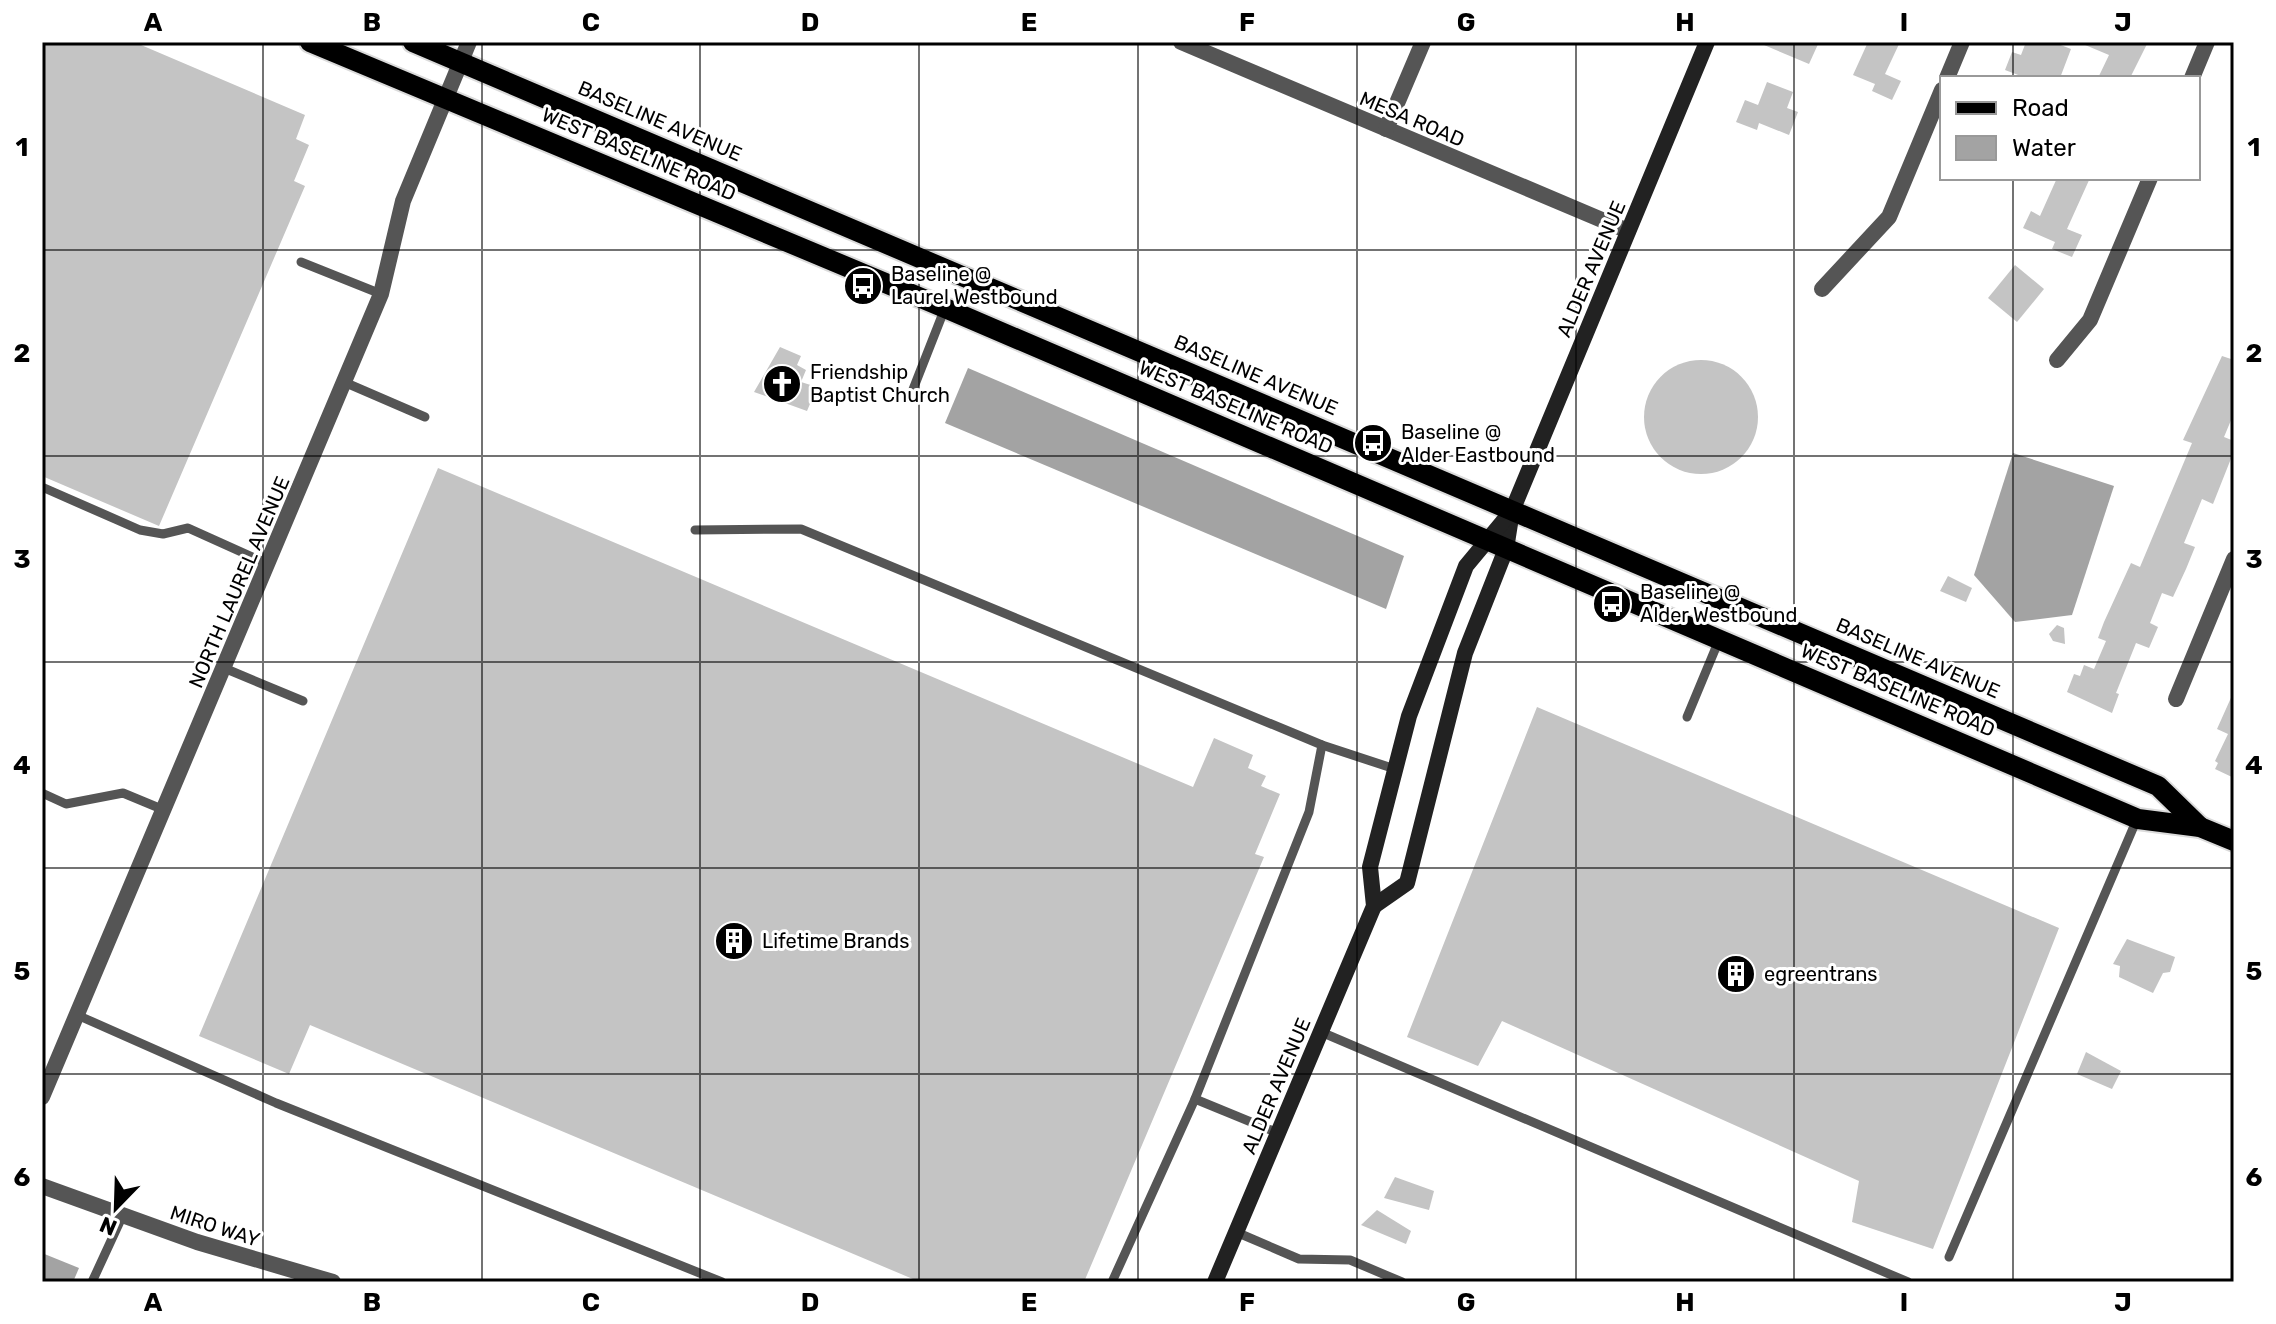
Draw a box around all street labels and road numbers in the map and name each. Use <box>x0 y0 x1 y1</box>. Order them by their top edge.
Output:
street label: BASELINE AVENUE <box>574 76 746 166</box>
street label: MESA ROAD <box>1356 86 1468 152</box>
street label: WEST BASELINE ROAD <box>538 102 740 206</box>
street label: ALDER AVENUE <box>1551 197 1631 341</box>
street label: BASELINE AVENUE <box>1170 330 1342 420</box>
street label: WEST BASELINE ROAD <box>1135 355 1337 459</box>
street label: NORTH LAUREL AVENUE <box>183 473 295 691</box>
street label: BASELINE AVENUE <box>1832 613 2004 703</box>
street label: WEST BASELINE ROAD <box>1797 638 1999 742</box>
street label: ALDER AVENUE <box>1236 1014 1316 1158</box>
street label: MIRO WAY <box>167 1200 263 1252</box>

